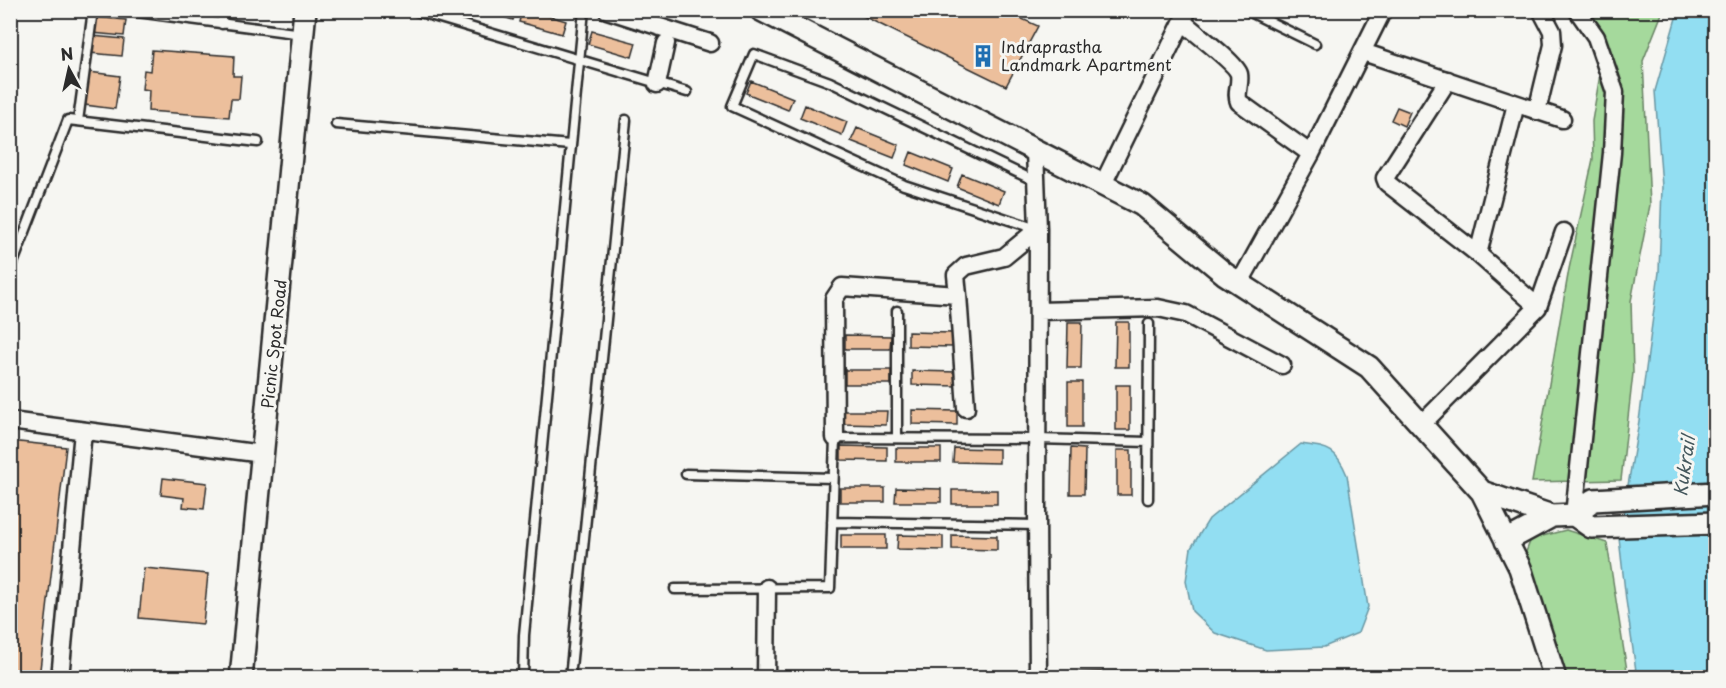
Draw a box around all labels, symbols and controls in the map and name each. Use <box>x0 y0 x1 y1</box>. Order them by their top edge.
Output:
place label: Indraprastha Landmark Apartment <box>1001 34 1172 76</box>
north arrow <box>39 39 99 99</box>
text: N <box>59 40 75 66</box>
building icon: Indraprastha Landmark Apartment <box>970 43 996 69</box>
street label: Picnic Spot Road <box>254 278 292 410</box>
water label: Kukrail <box>1666 431 1702 498</box>

